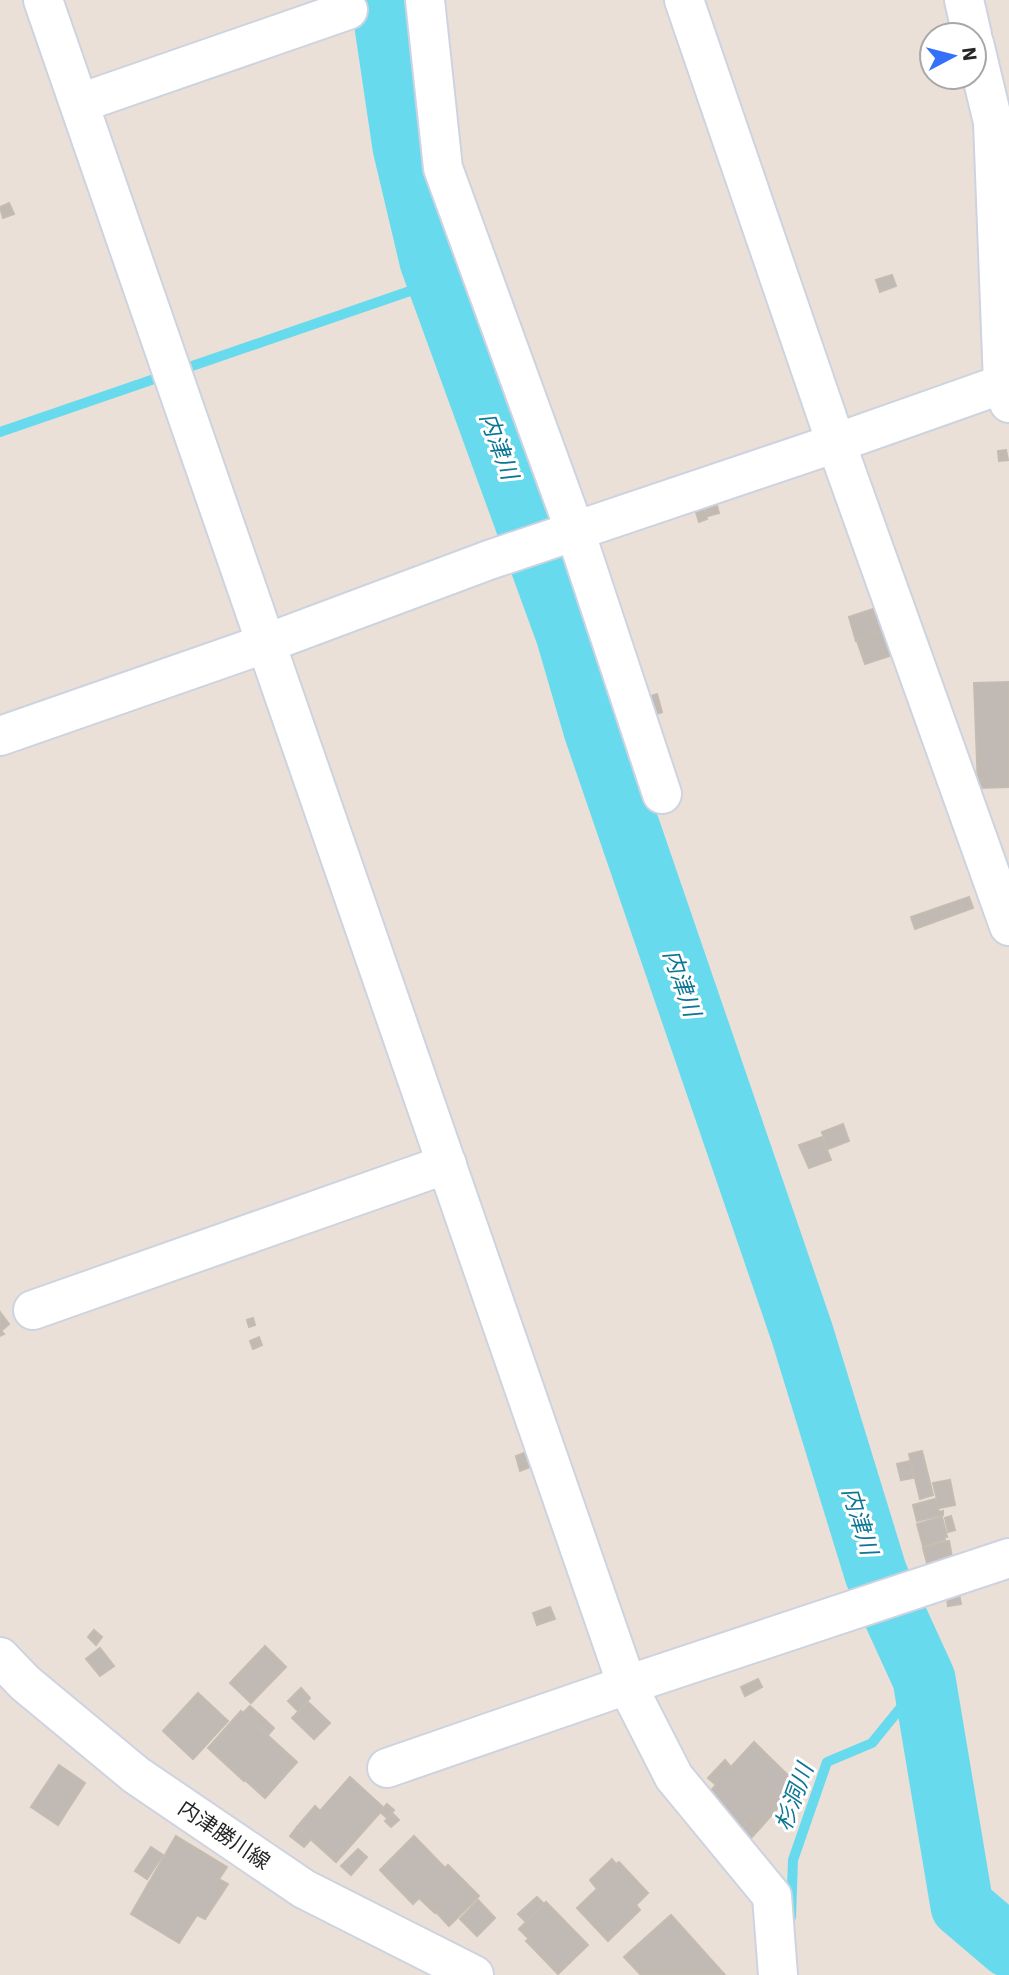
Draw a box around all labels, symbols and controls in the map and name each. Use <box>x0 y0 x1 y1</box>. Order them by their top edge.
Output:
north arrow <box>918 21 988 91</box>
text: N <box>957 46 983 62</box>
water label: 内津川 <box>474 408 527 486</box>
water label: 内津川 <box>658 945 709 1023</box>
water label: 内津川 <box>837 1483 886 1561</box>
water label: 杉洞川 <box>767 1756 820 1834</box>
street label: 内津勝川線 <box>173 1793 276 1875</box>

